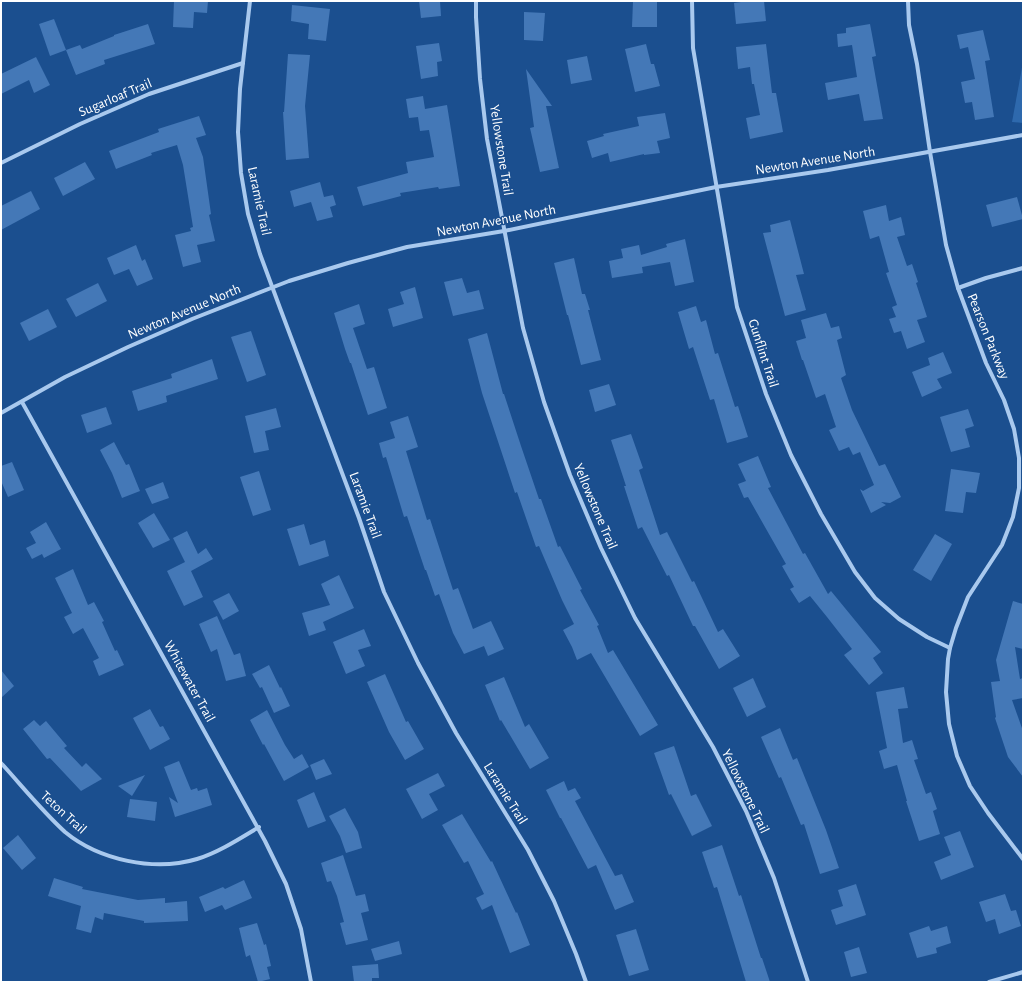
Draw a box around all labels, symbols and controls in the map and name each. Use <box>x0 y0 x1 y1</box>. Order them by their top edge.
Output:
street label: Sugarloaf Trail <box>77 76 154 120</box>
street label: Yellowstone Trail <box>487 104 515 197</box>
street label: Newton Avenue North <box>754 145 876 177</box>
street label: Laramie Trail <box>245 166 273 237</box>
street label: Newton Avenue North <box>435 203 557 239</box>
street label: Newton Avenue North <box>126 282 243 342</box>
street label: Pearson Parkway <box>965 292 1012 381</box>
street label: Gunflint Trail <box>745 317 781 389</box>
street label: Yellowstone Trail <box>571 461 619 551</box>
street label: Laramie Trail <box>347 470 384 541</box>
street label: Whitewater Trail <box>161 638 217 725</box>
street label: Yellowstone Trail <box>719 747 772 836</box>
street label: Laramie Trail <box>481 760 530 827</box>
street label: Teton Trail <box>38 789 89 837</box>

